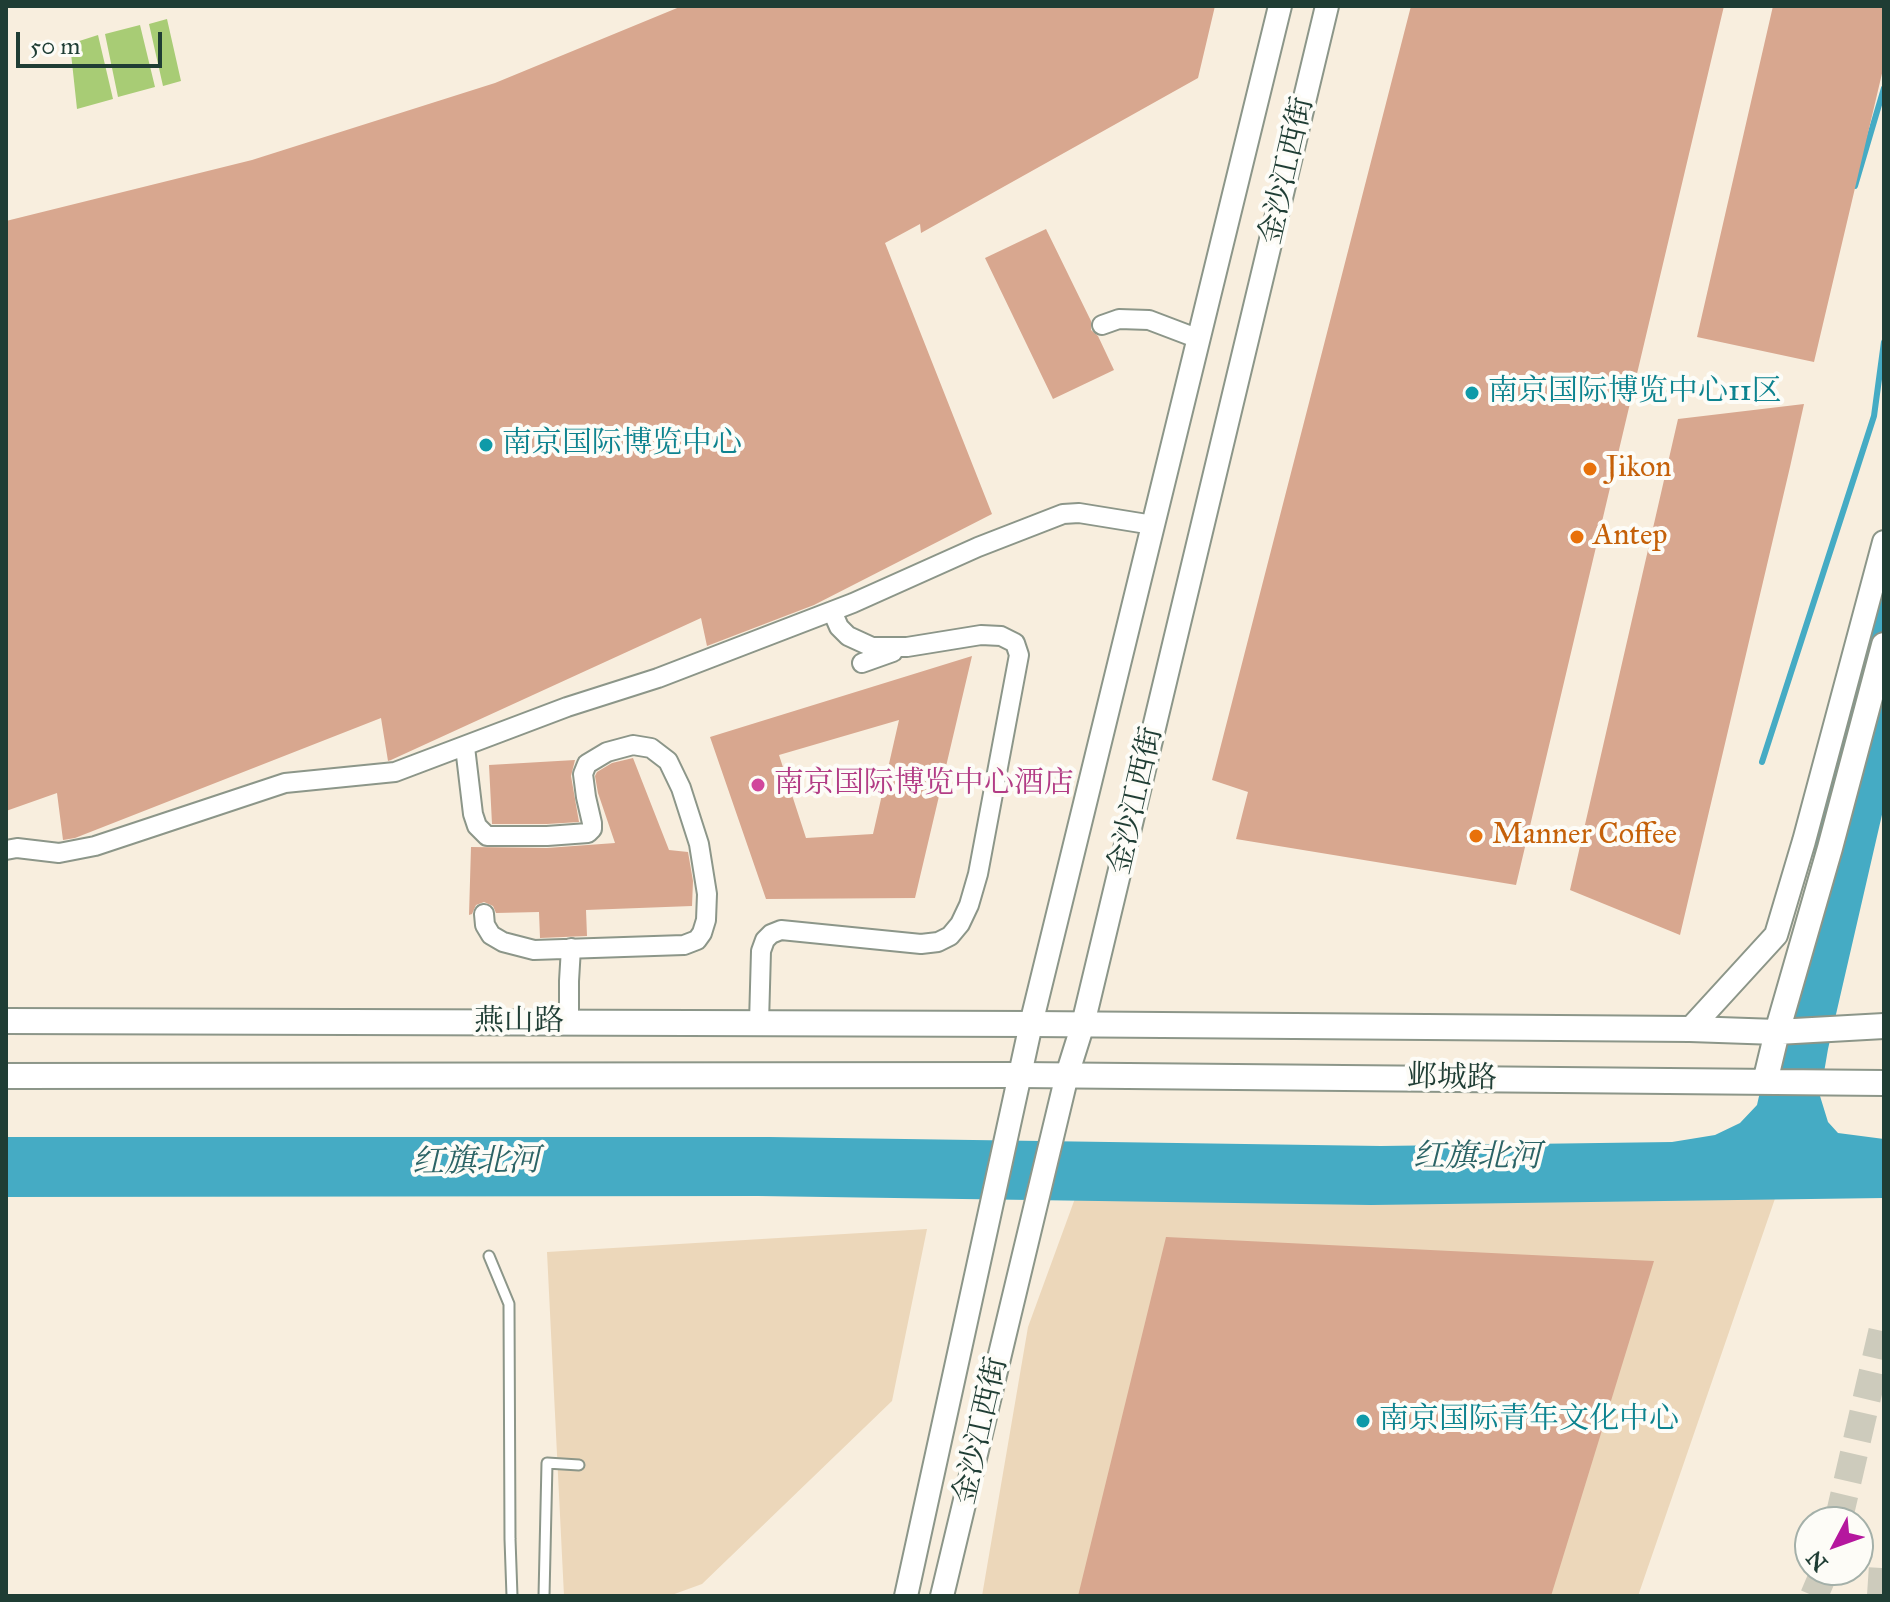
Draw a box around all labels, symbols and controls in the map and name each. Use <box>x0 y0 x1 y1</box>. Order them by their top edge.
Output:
scale bar <box>20 16 166 66</box>
text: 50 m <box>30 31 80 61</box>
street label: 金沙江西街 <box>1254 94 1322 248</box>
place label: 南京国际博览中心11区 <box>1488 375 1782 411</box>
marker: 南京国际博览中心11区 <box>1463 384 1481 402</box>
place label: 南京国际博览中心 <box>502 427 742 463</box>
marker: 南京国际博览中心 <box>477 436 495 454</box>
place label: Jikon <box>1606 451 1672 487</box>
marker: Jikon <box>1581 460 1599 478</box>
place label: Antep <box>1593 519 1667 555</box>
marker: Antep <box>1568 528 1586 546</box>
street label: 金沙江西街 <box>1103 724 1171 878</box>
place label: 南京国际博览中心酒店 <box>774 767 1074 803</box>
marker: 南京国际博览中心酒店 <box>749 776 767 794</box>
place label: Manner Coffee <box>1492 818 1677 854</box>
marker: Manner Coffee <box>1467 827 1485 845</box>
street label: 燕山路 <box>474 1005 564 1041</box>
street label: 邺城路 <box>1407 1060 1497 1098</box>
water label: 红旗北河 <box>1413 1139 1541 1177</box>
water label: 红旗北河 <box>412 1143 540 1183</box>
street label: 金沙江西街 <box>948 1354 1016 1508</box>
place label: 南京国际青年文化中心 <box>1379 1403 1679 1439</box>
marker: 南京国际青年文化中心 <box>1354 1412 1372 1430</box>
north arrow <box>1794 1506 1874 1586</box>
text: N <box>1801 1545 1833 1577</box>

